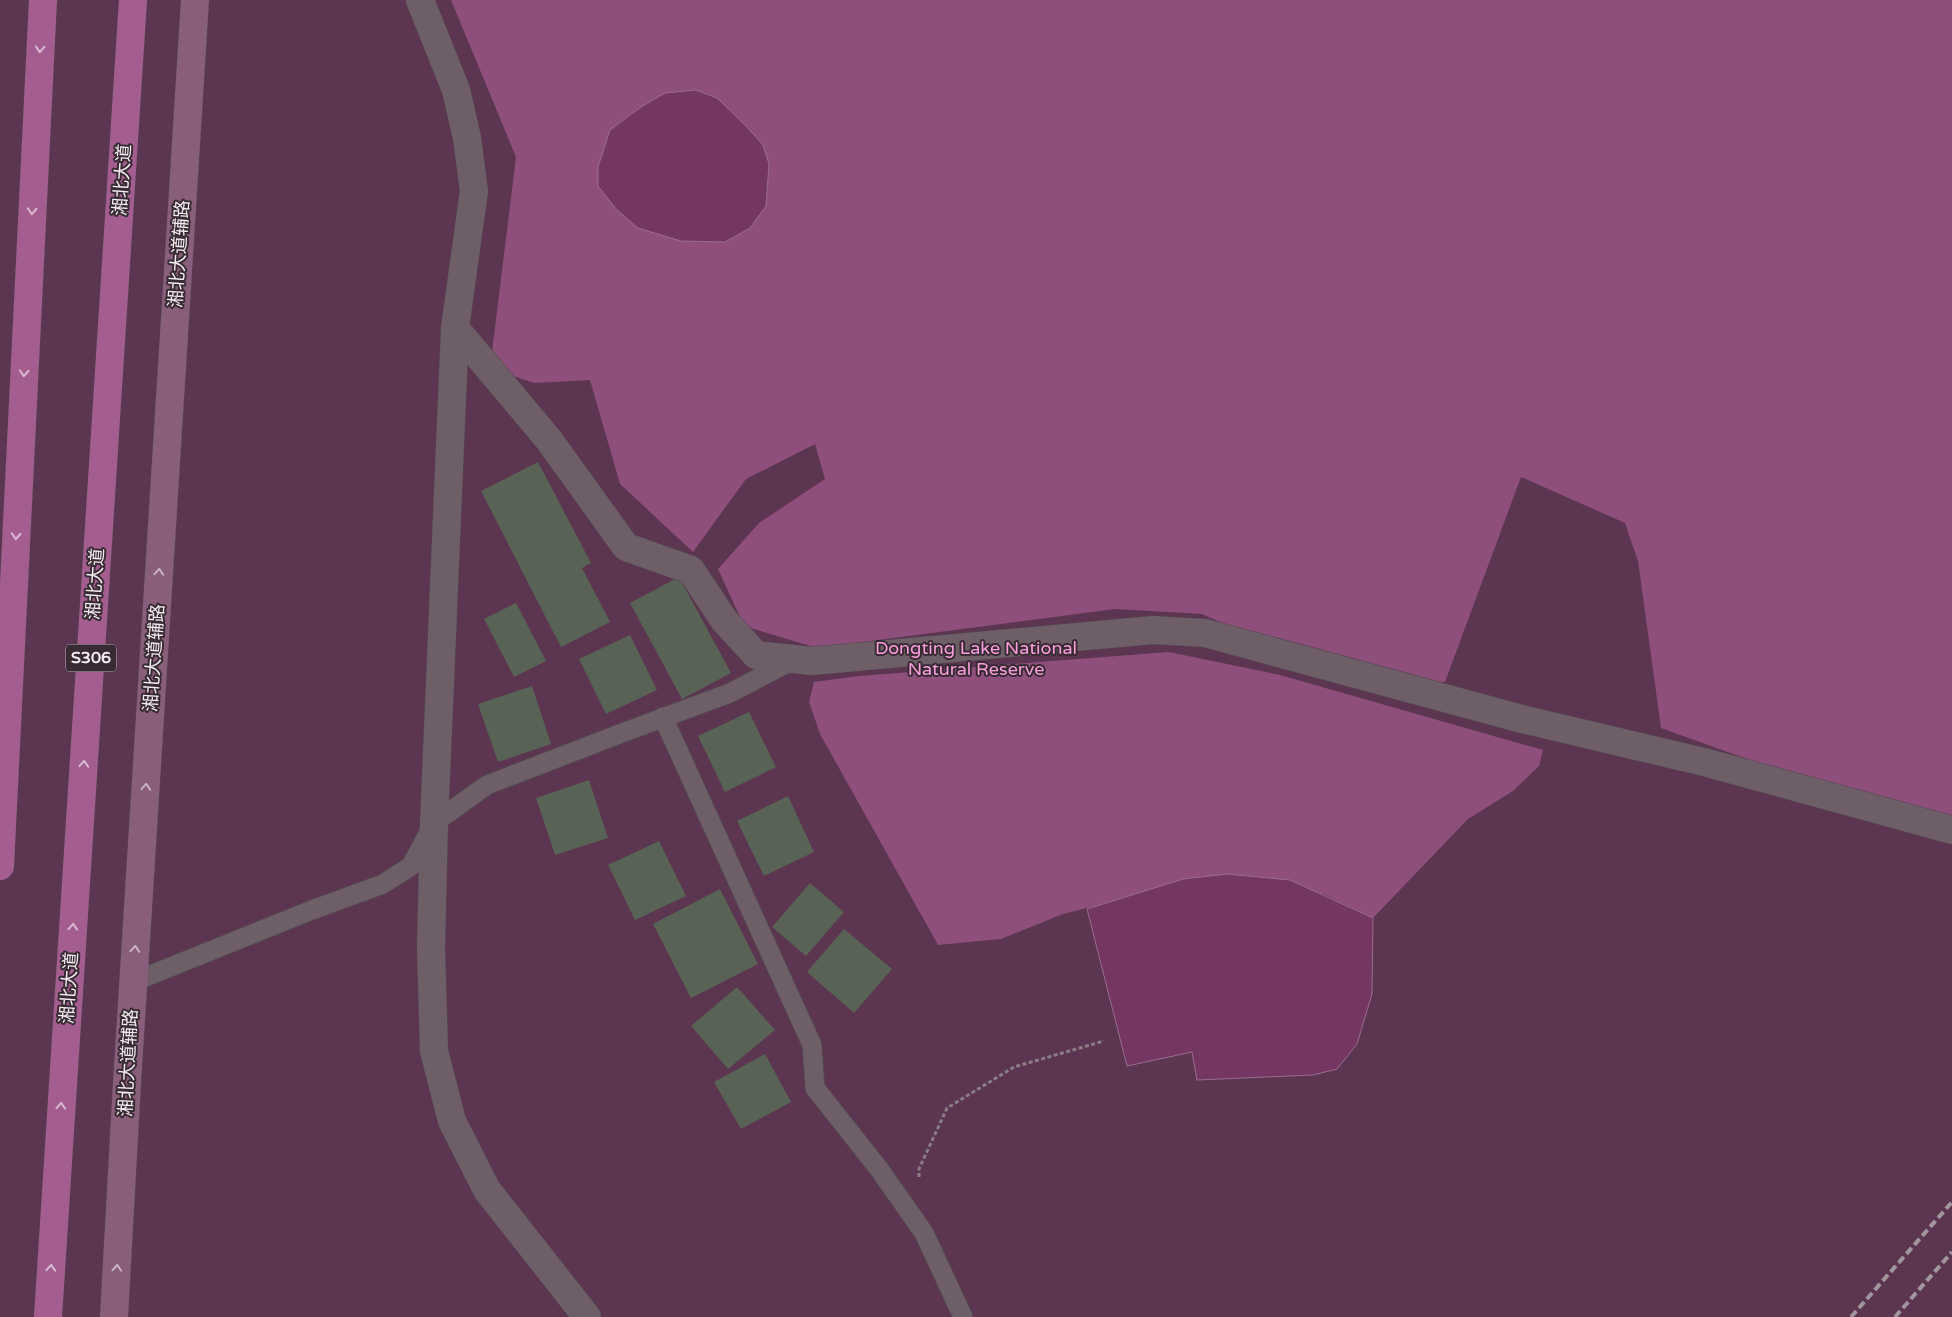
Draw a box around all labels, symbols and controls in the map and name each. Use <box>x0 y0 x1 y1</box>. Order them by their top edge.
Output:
one-way arrow <box>35 45 46 53</box>
street label: 湘北大道 <box>109 143 135 217</box>
street label: 湘北大道辅路 <box>164 199 194 309</box>
one-way arrow <box>27 207 38 215</box>
one-way arrow <box>19 370 30 378</box>
one-way arrow <box>11 532 22 540</box>
street label: 湘北大道 <box>82 547 108 621</box>
one-way arrow <box>154 568 165 576</box>
street label: 湘北大道辅路 <box>139 603 169 713</box>
park label: Dongting Lake National Natural Reserve <box>875 637 1077 680</box>
road number: S306 <box>66 644 116 671</box>
one-way arrow <box>78 760 89 768</box>
one-way arrow <box>140 782 151 790</box>
one-way arrow <box>67 922 78 930</box>
one-way arrow <box>130 945 141 953</box>
street label: 湘北大道 <box>56 951 82 1025</box>
street label: 湘北大道辅路 <box>114 1008 142 1118</box>
one-way arrow <box>56 1102 67 1110</box>
one-way arrow <box>45 1264 56 1272</box>
one-way arrow <box>111 1264 122 1272</box>

